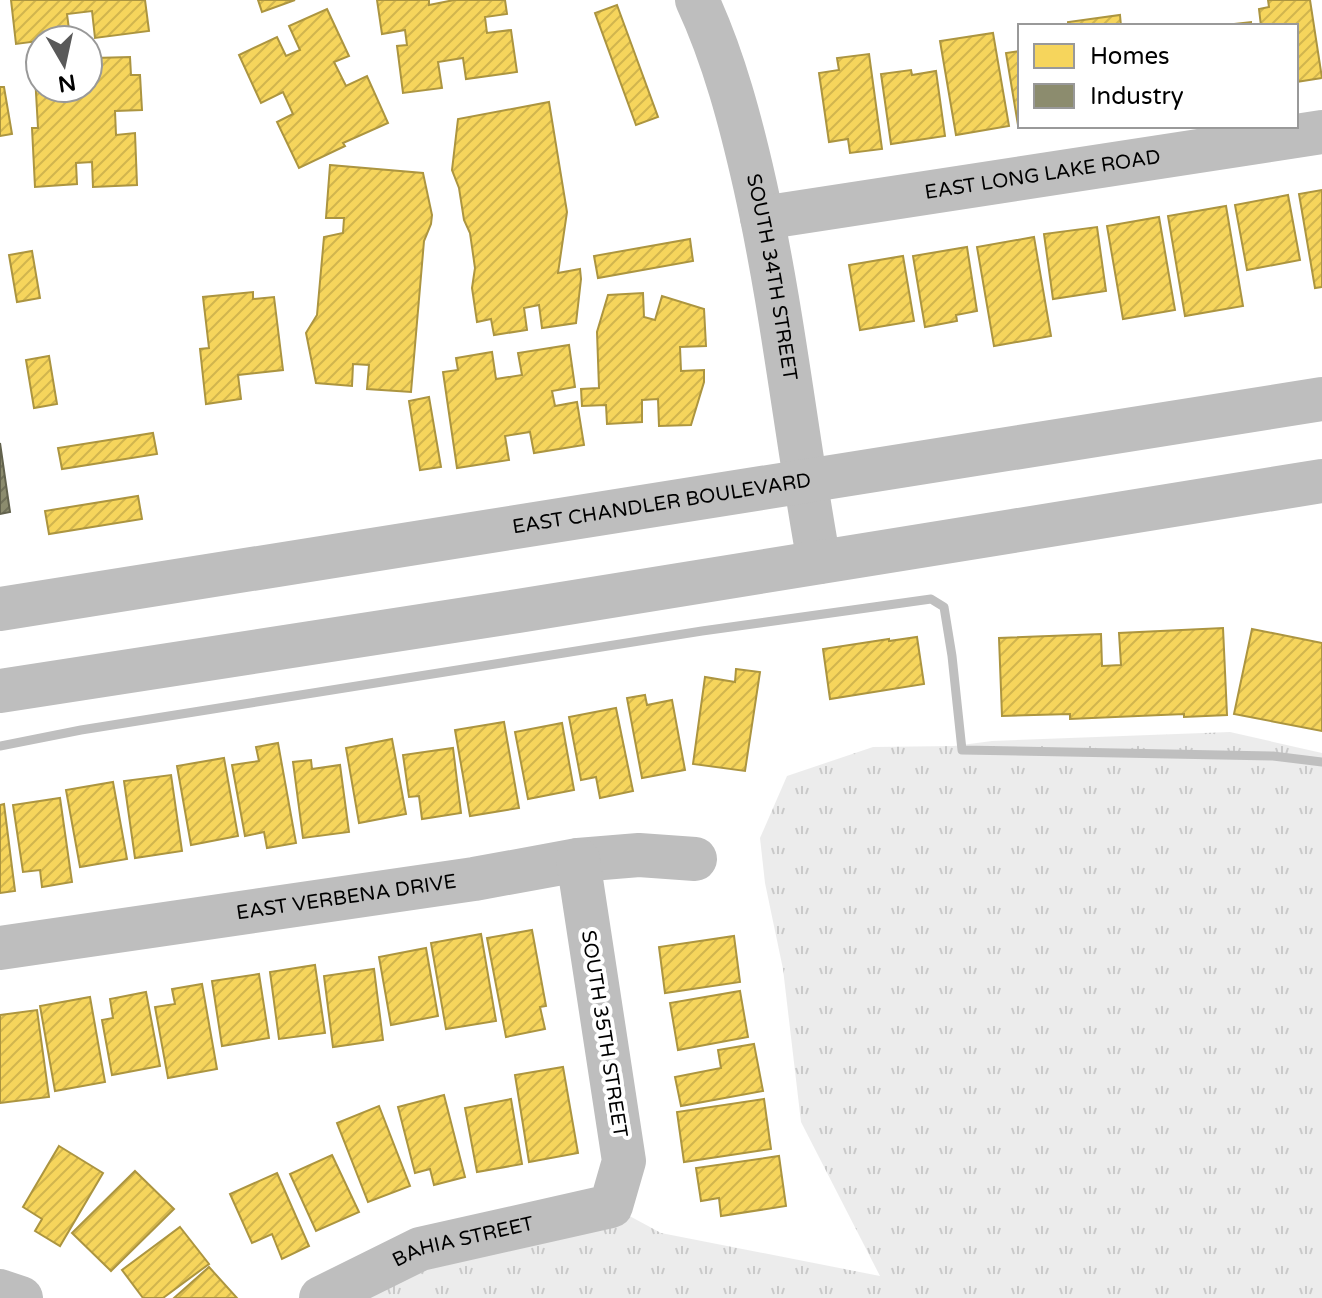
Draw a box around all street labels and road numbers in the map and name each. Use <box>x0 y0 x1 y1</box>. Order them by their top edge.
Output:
street label: EAST LONG LAKE ROAD <box>923 145 1162 205</box>
street label: SOUTH 34TH STREET <box>741 172 802 382</box>
street label: EAST CHANDLER BOULEVARD <box>511 468 813 539</box>
street label: EAST VERBENA DRIVE <box>235 870 458 925</box>
street label: SOUTH 35TH STREET <box>576 929 632 1139</box>
street label: BAHIA STREET <box>389 1212 536 1273</box>

